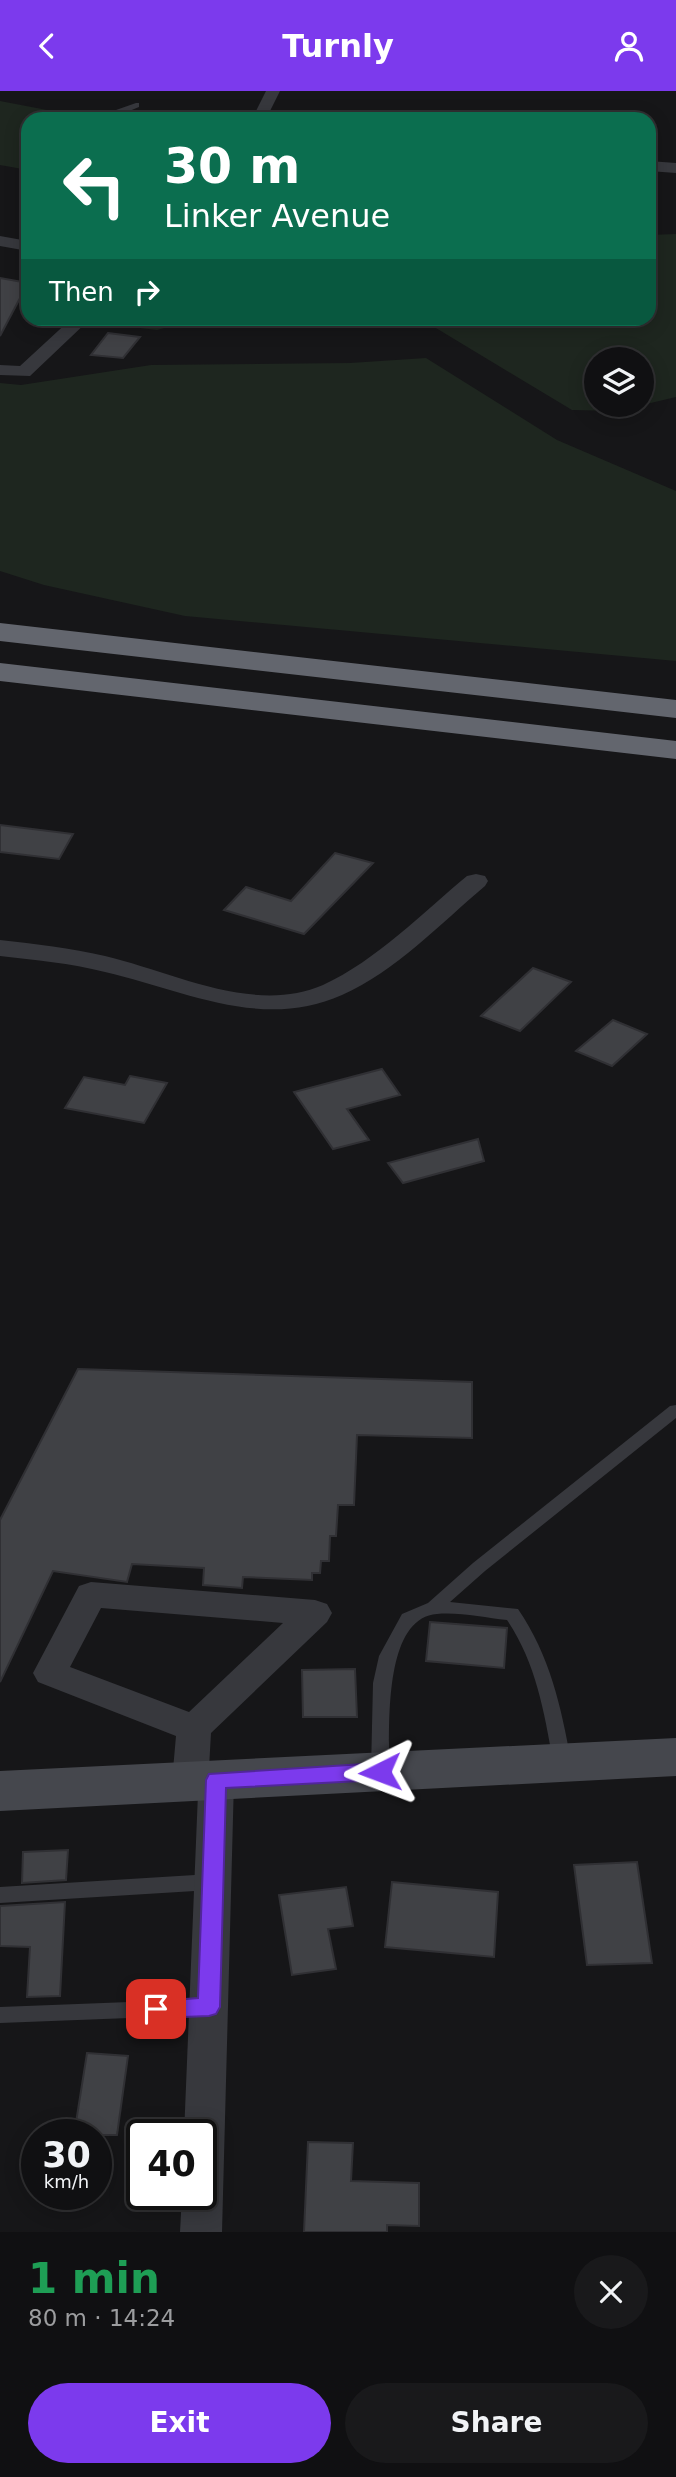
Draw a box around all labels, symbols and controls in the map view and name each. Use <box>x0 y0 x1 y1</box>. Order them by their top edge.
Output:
icon: back <box>28 27 66 65</box>
text: Turnly <box>282 27 394 65</box>
icon: person <box>610 27 648 65</box>
text: 30 m <box>164 138 300 195</box>
icon: left <box>49 140 140 231</box>
text: Linker Avenue <box>164 197 390 235</box>
icon: right <box>128 273 166 311</box>
text: Then <box>49 277 114 307</box>
map controls <box>584 347 654 417</box>
button: layers <box>584 347 654 417</box>
position arrow <box>343 1735 417 1809</box>
pin <box>126 1979 186 2039</box>
icon: arrive <box>137 1990 175 2028</box>
speed limit sign: 40 <box>126 2119 217 2210</box>
text: 30 <box>42 2135 91 2175</box>
text: km/h <box>44 2171 89 2192</box>
text: 1 min <box>28 2254 160 2303</box>
button: close <box>574 2255 648 2329</box>
text: 80 m · 14:24 <box>28 2305 175 2331</box>
button: Exit <box>28 2383 331 2463</box>
button: Share <box>345 2383 648 2463</box>

